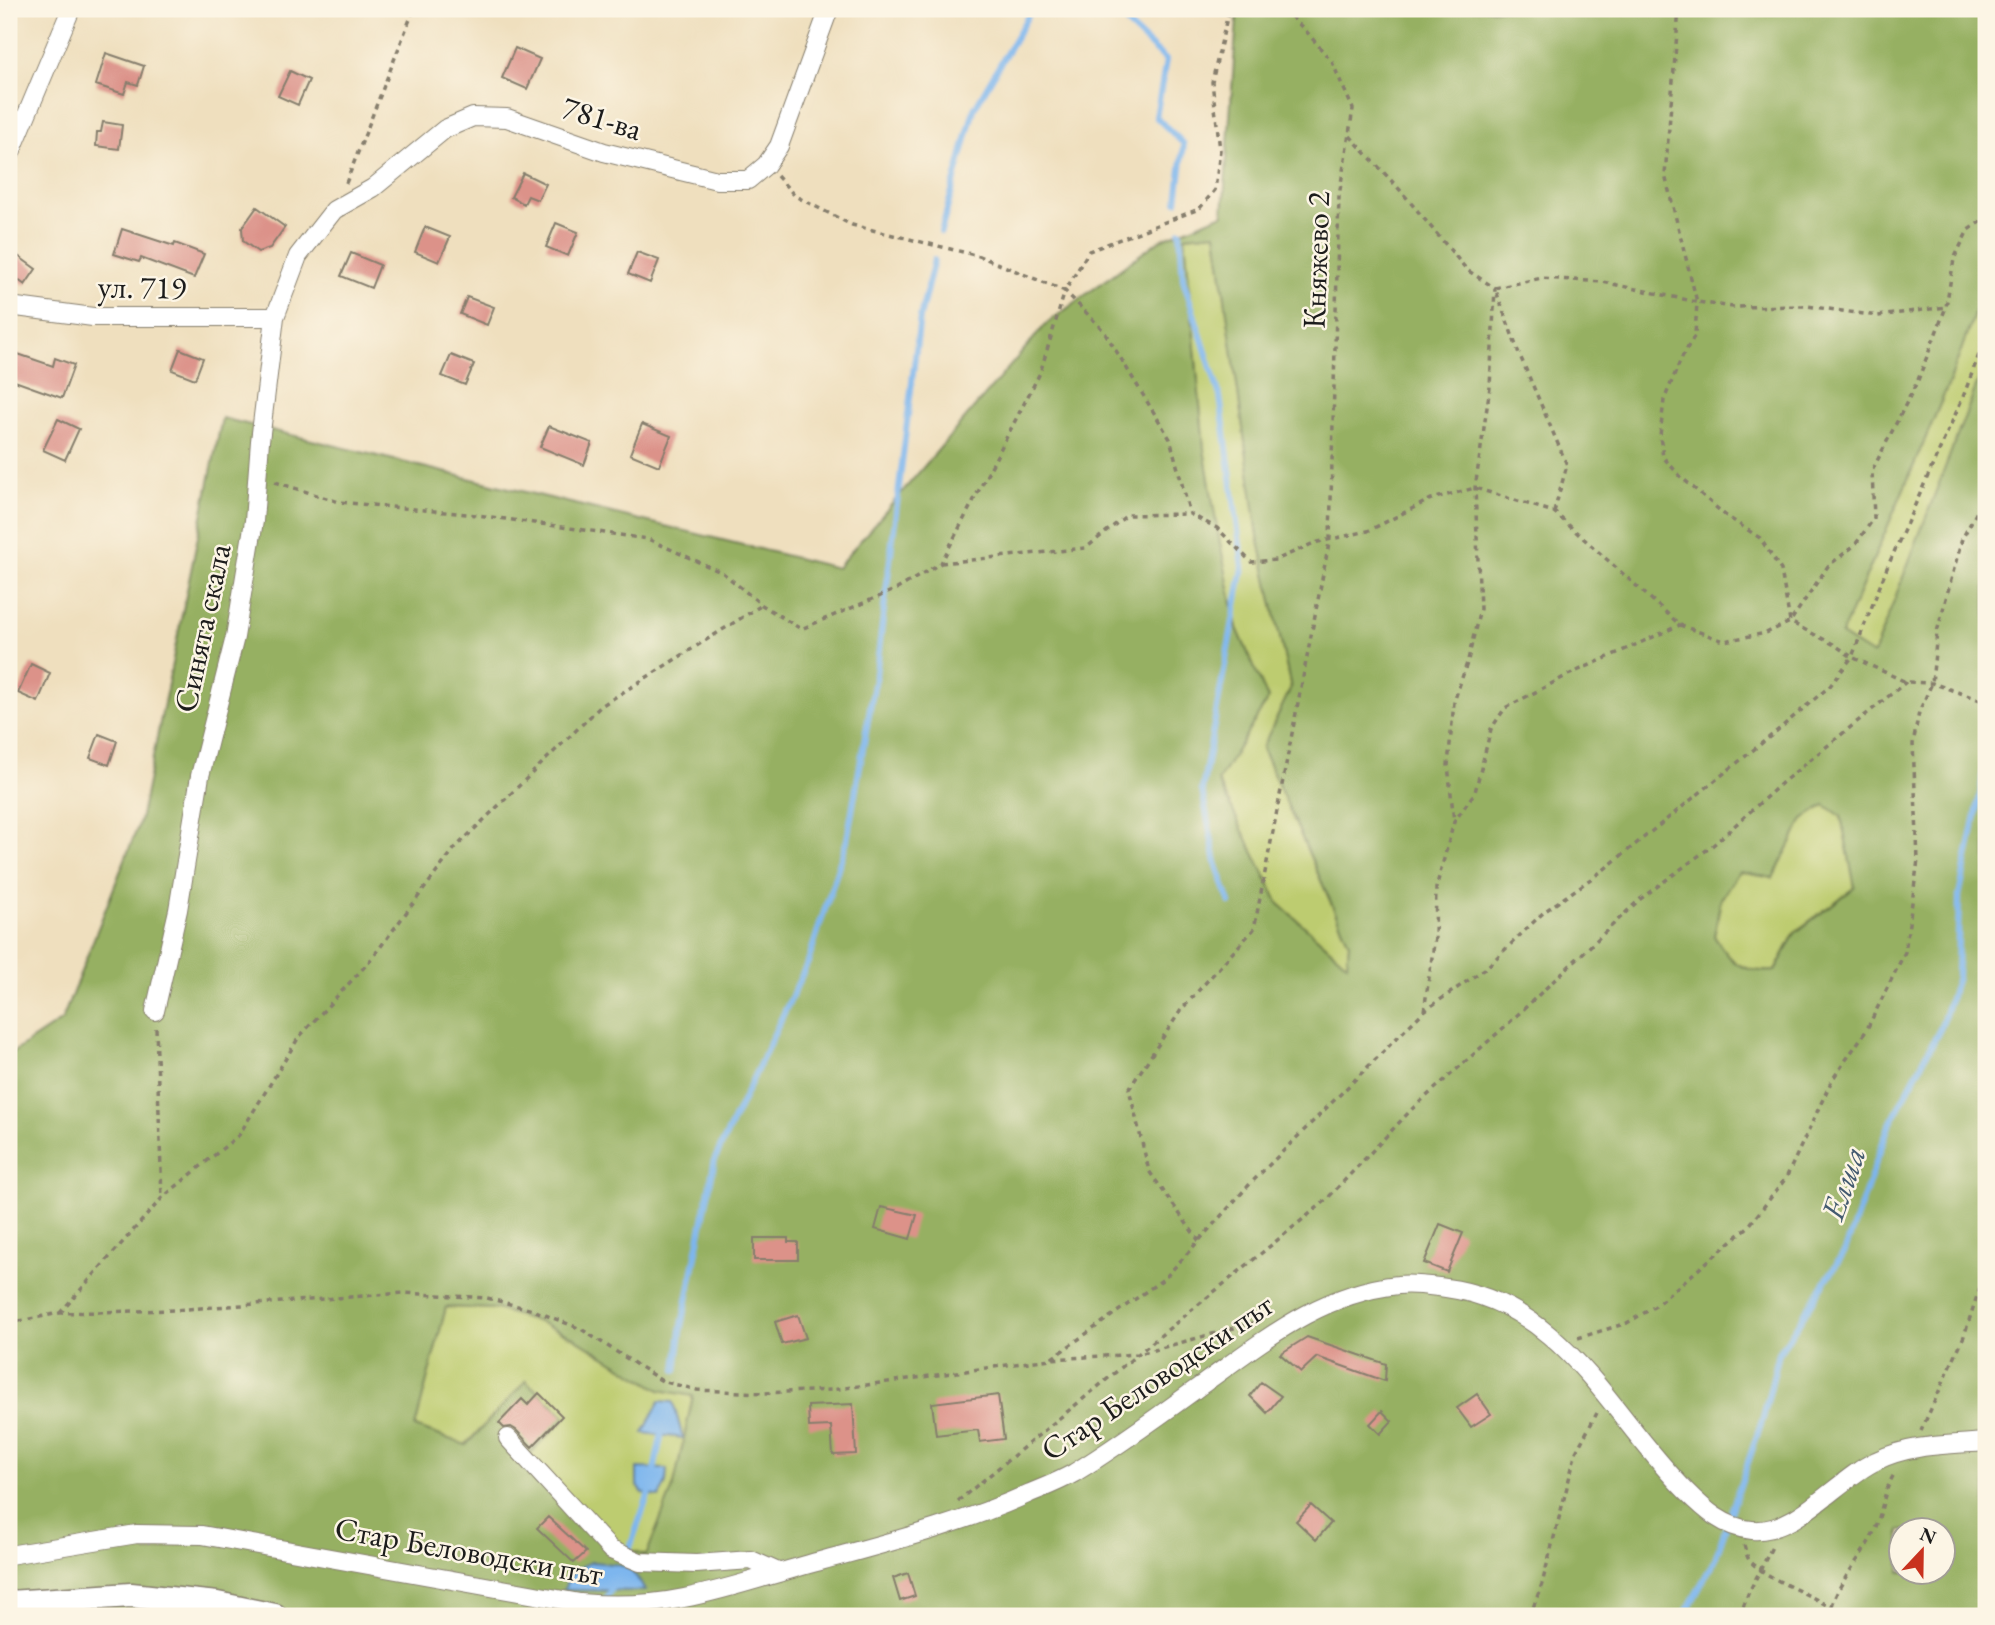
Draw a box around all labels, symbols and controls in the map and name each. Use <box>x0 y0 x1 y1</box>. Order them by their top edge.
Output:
street label: 781-ва <box>557 86 647 150</box>
street label: Княжево 2 <box>1293 190 1339 329</box>
street label: ул. 719 <box>97 265 187 309</box>
street label: Синята скала <box>164 540 240 716</box>
water label: Елша <box>1810 1141 1875 1227</box>
street label: Стар Беловодски път <box>1033 1284 1281 1470</box>
street label: Стар Беловодски път <box>332 1507 606 1595</box>
north arrow <box>1886 1516 1956 1586</box>
text: N <box>1916 1521 1941 1550</box>

